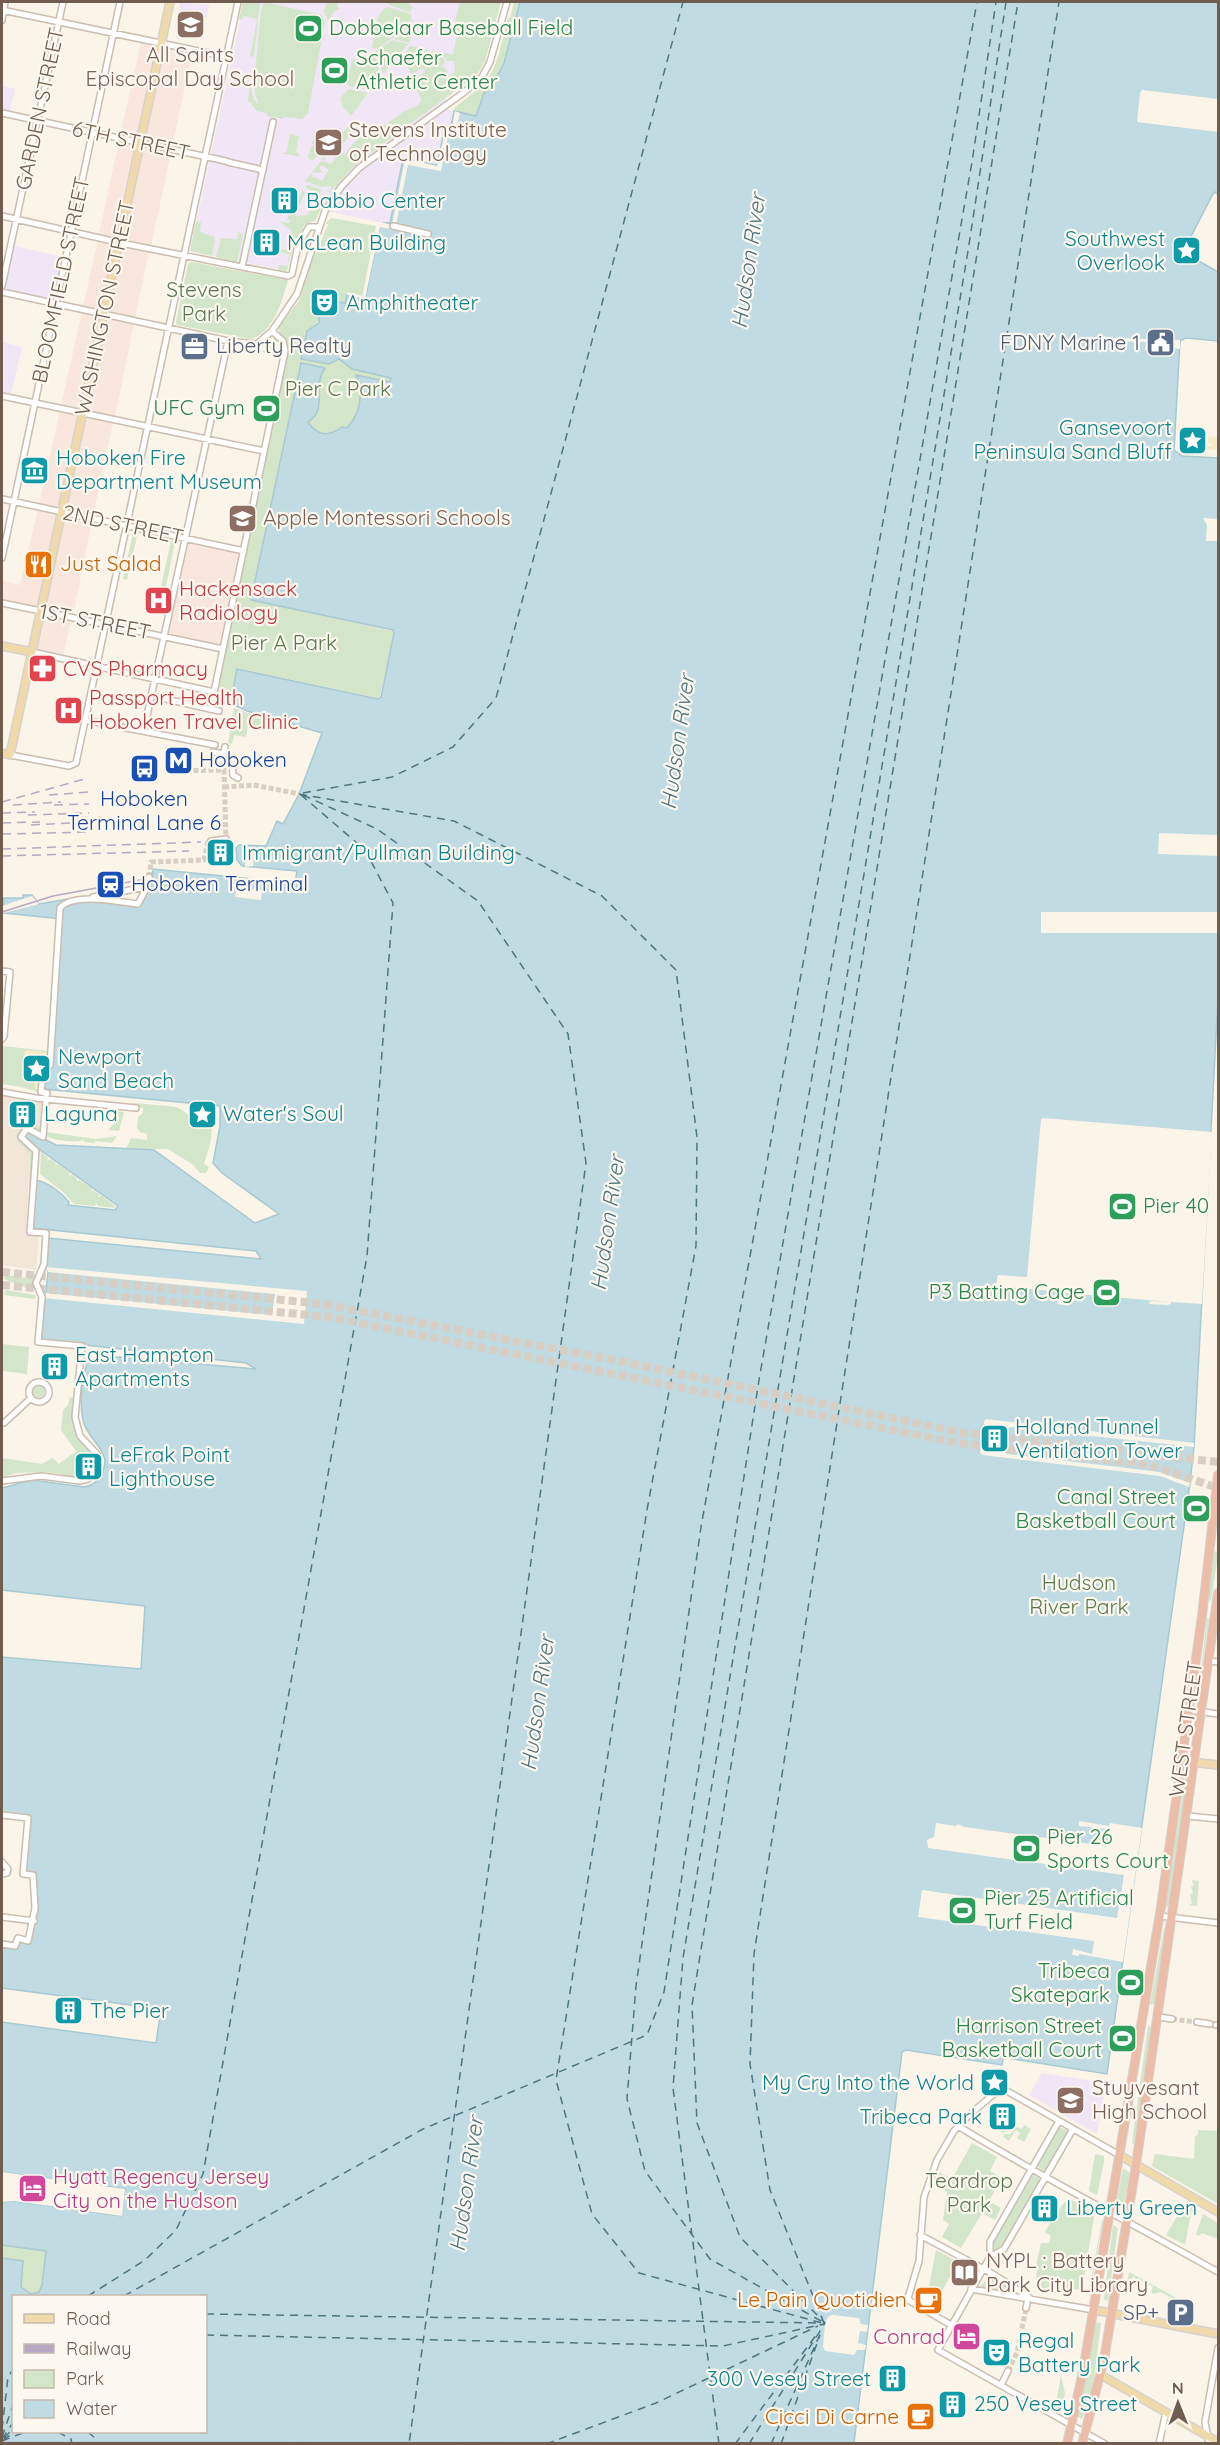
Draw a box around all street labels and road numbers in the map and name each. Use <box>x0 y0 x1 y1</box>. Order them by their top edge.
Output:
street label: GARDEN STREET <box>9 25 69 192</box>
street label: 6TH STREET <box>70 115 193 165</box>
street label: BLOOMFIELD STREET <box>25 174 95 385</box>
street label: WASHINGTON STREET <box>68 198 140 418</box>
street label: 2ND STREET <box>60 499 186 550</box>
street label: 1ST STREET <box>37 597 153 645</box>
street label: WEST STREET <box>1163 1659 1207 1799</box>

